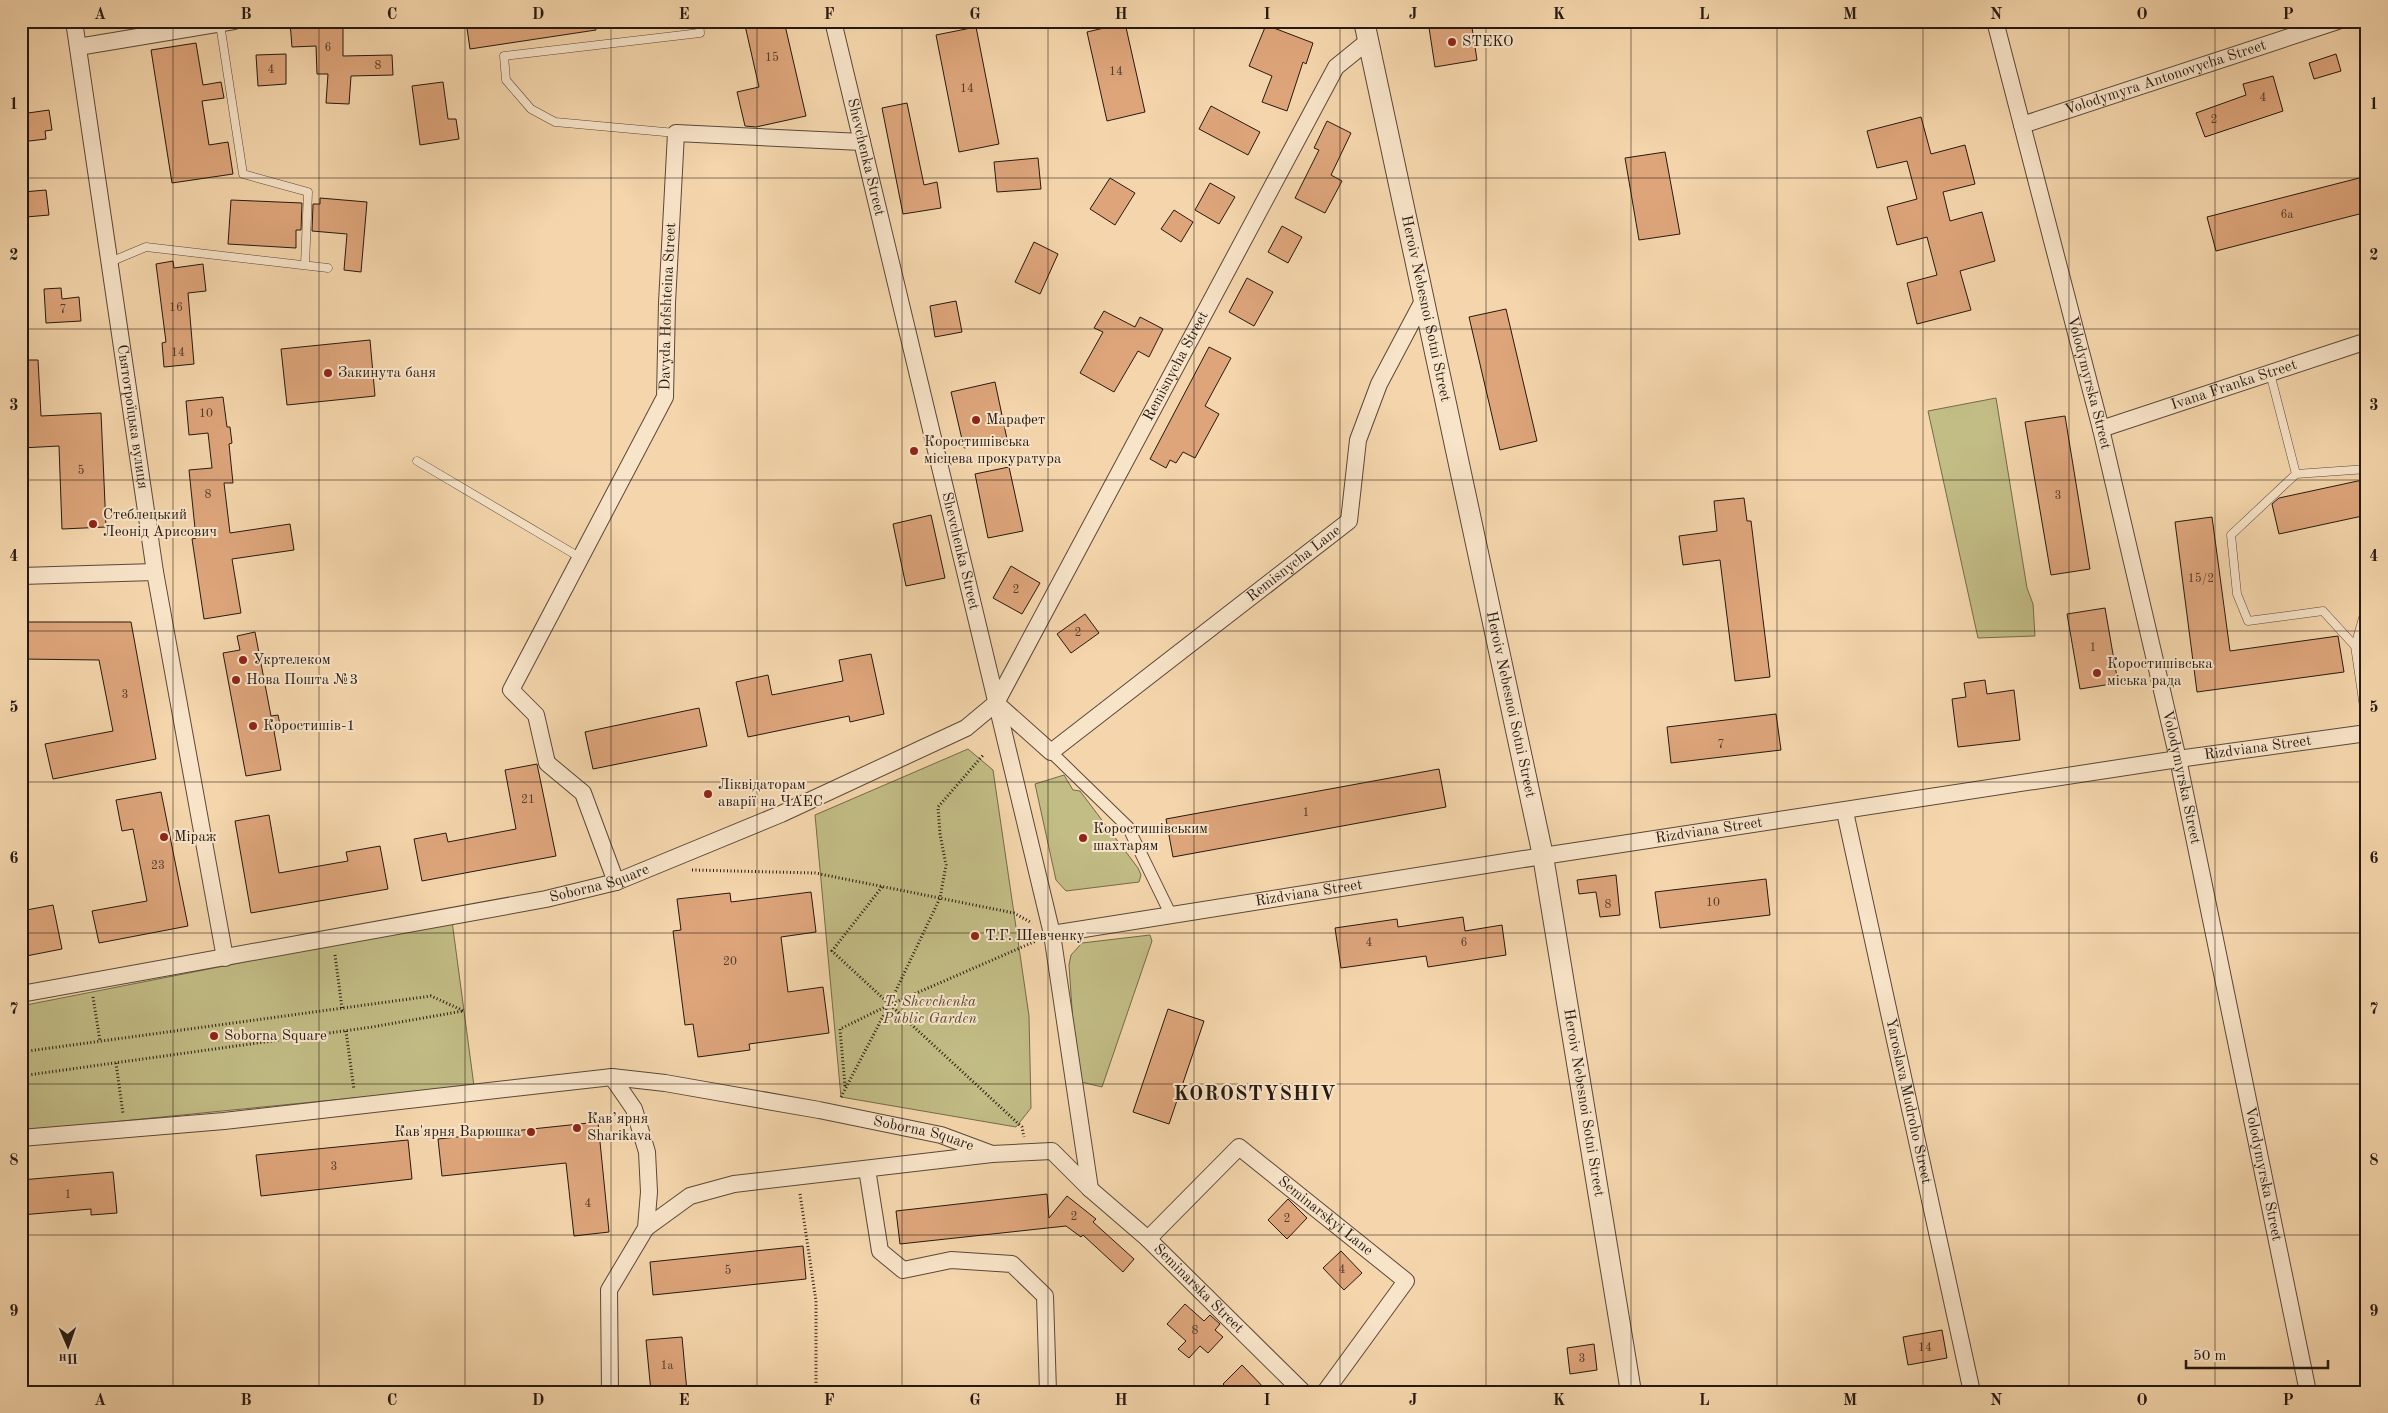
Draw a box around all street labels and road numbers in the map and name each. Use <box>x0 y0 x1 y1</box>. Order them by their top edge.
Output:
street label: Volodymyra Antonovycha Street <box>2063 38 2268 118</box>
street label: Shevchenka Street <box>844 97 887 218</box>
street label: Heroiv Nebesnoi Sotni Street <box>1398 214 1453 403</box>
street label: Davyda Hofshteina Street <box>658 222 679 391</box>
street label: Remisnycha Street <box>1141 309 1211 423</box>
street label: Volodymyrska Street <box>2065 315 2113 451</box>
street label: Святотроїцька вулиця <box>114 344 150 490</box>
street label: Ivana Franka Street <box>2169 357 2299 413</box>
street label: Shevchenka Street <box>939 491 981 611</box>
street label: Remisnycha Lane <box>1244 523 1344 605</box>
street label: Heroiv Nebesnoi Sotni Street <box>1483 610 1538 799</box>
street label: Volodymyrska Street <box>2159 709 2203 846</box>
street label: Rizdviana Street <box>2203 733 2312 763</box>
street label: Rizdviana Street <box>1654 815 1764 846</box>
street label: Soborna Square <box>548 862 651 905</box>
street label: Rizdviana Street <box>1254 877 1363 909</box>
street label: Heroiv Nebesnoi Sotni Street <box>1561 1008 1606 1198</box>
street label: Yaroslava Mudroho Street <box>1883 1017 1934 1185</box>
street label: Volodymyrska Street <box>2242 1105 2284 1242</box>
street label: Soborna Square <box>872 1114 976 1154</box>
street label: Seminarskyi Lane <box>1275 1174 1376 1259</box>
street label: Seminarska Street <box>1151 1241 1246 1336</box>

